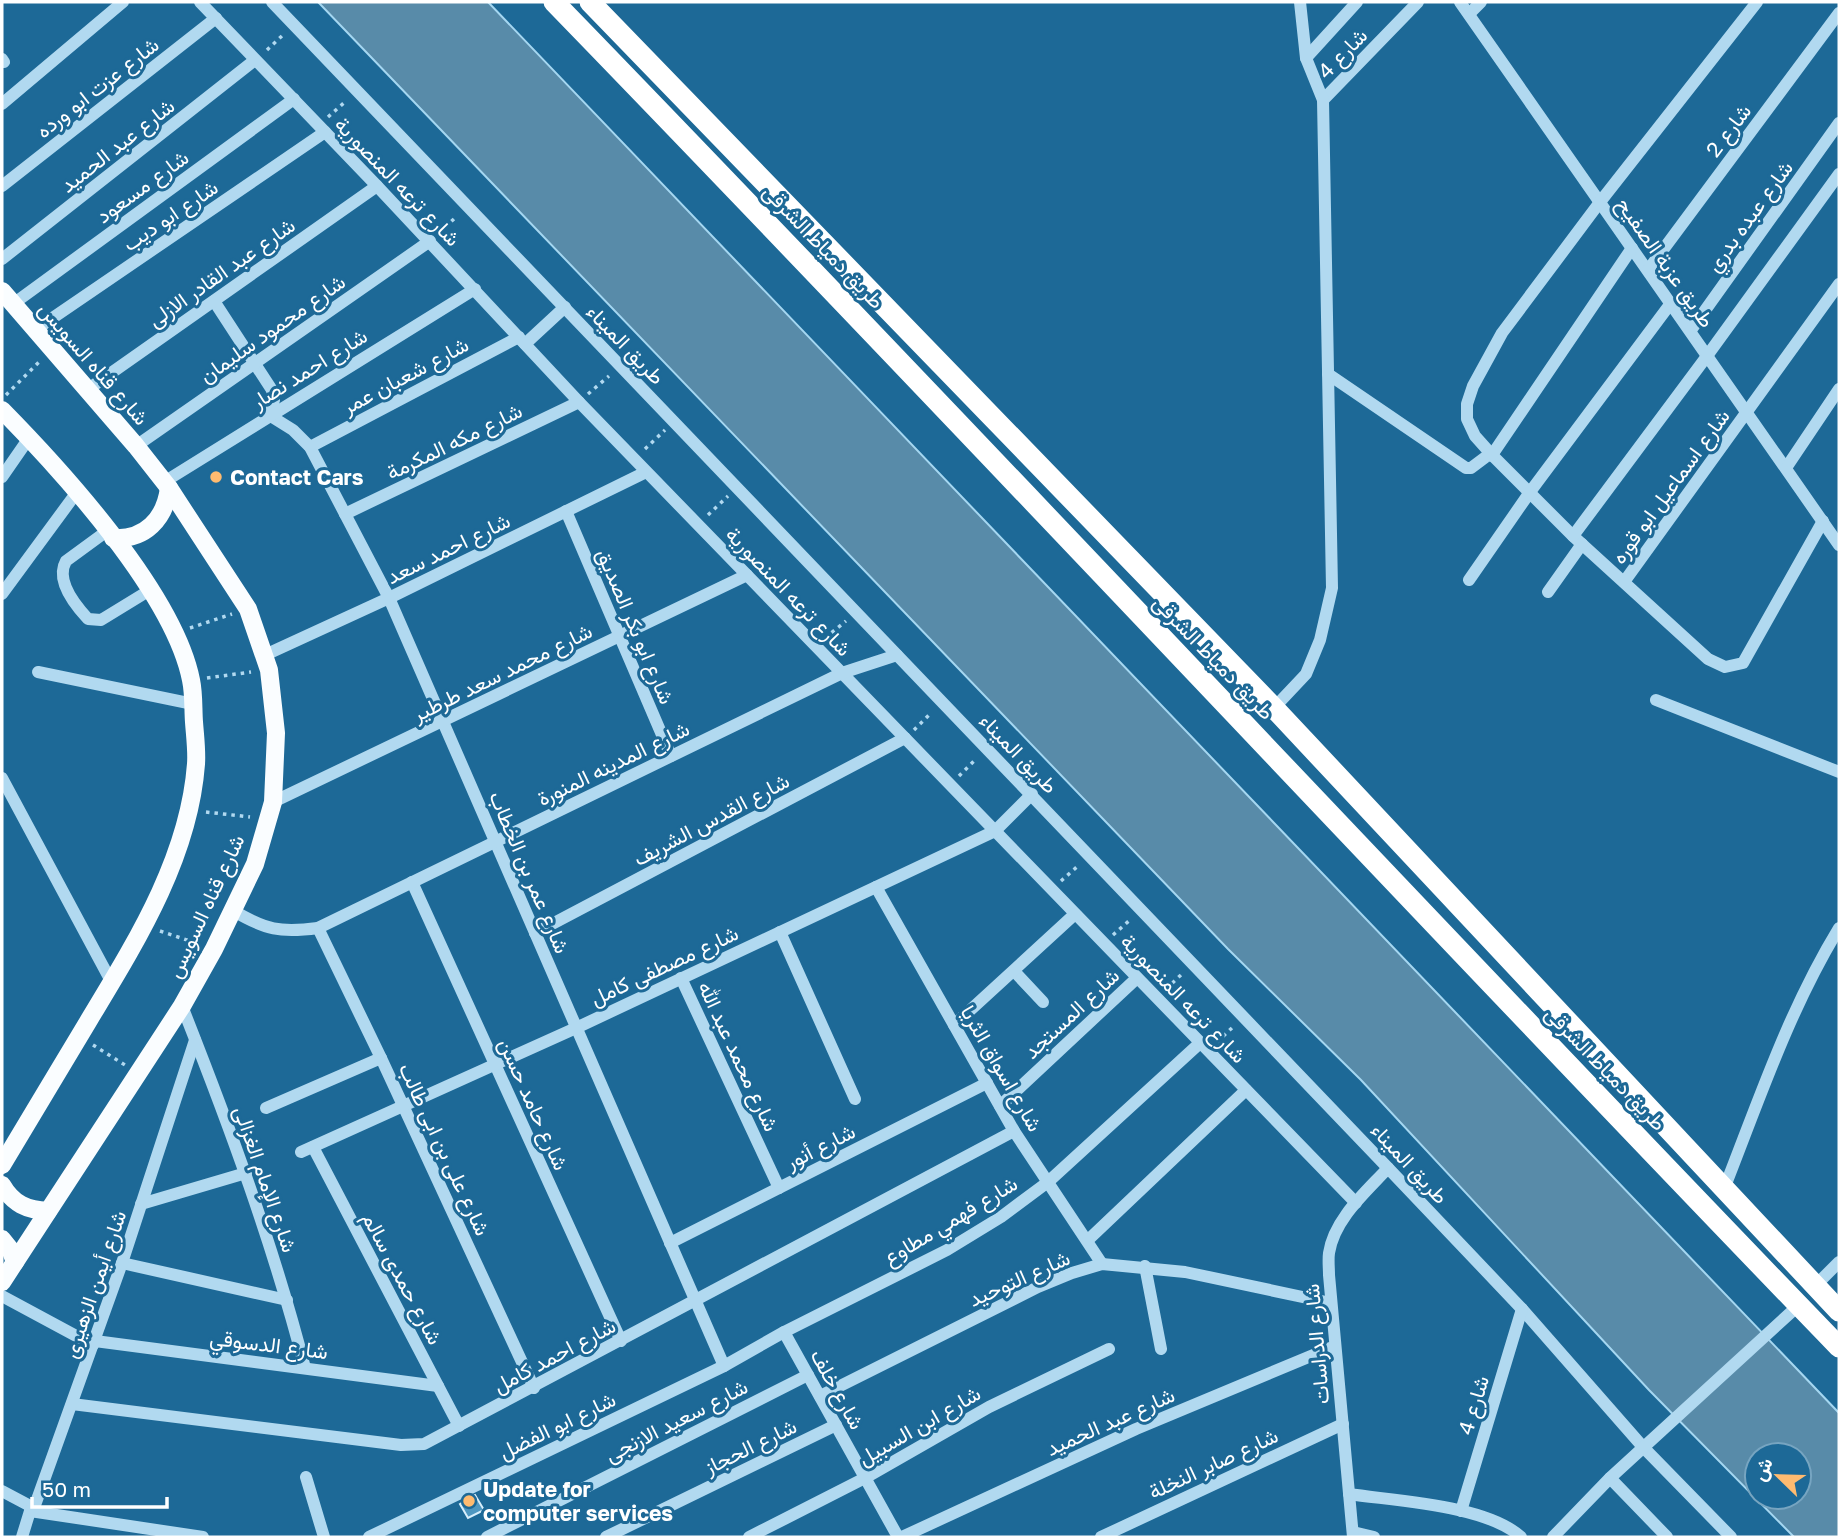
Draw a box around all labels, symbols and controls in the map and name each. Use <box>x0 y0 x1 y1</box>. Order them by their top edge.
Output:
street label: شارع 4 <box>1312 22 1374 85</box>
street label: شارع عزت ابو ورده <box>30 31 165 145</box>
street label: شارع عبد الحميد <box>55 92 181 199</box>
street label: شارع 2 <box>1700 98 1758 163</box>
street label: شارع ترعه المنصورية <box>328 111 466 252</box>
street label: شارع مسعود <box>91 144 194 230</box>
street label: شارع عبده بدري <box>1700 155 1802 280</box>
street label: شارع ابو ديب <box>117 174 224 258</box>
street label: طريق دمياط الشرقى <box>757 178 890 315</box>
street label: طريق عزبة الصفيح <box>1610 192 1721 333</box>
street label: شارع عبد القادر الازلى <box>142 212 301 334</box>
street label: شارع محمود سليمان <box>194 268 351 390</box>
street label: شارع قناه السويس <box>32 296 155 431</box>
street label: طريق الميناء <box>581 298 671 390</box>
street label: شارع احمد نصار <box>245 322 373 416</box>
street label: شارع شعبان عمر <box>336 331 474 421</box>
street label: شارع مكه المكرمة <box>382 397 527 487</box>
street label: شارع اسماعيل ابو قوره <box>1605 404 1737 570</box>
place label: Contact Cars <box>230 464 364 490</box>
marker: Contact Cars <box>208 469 224 485</box>
street label: شارع احمد سعد <box>382 507 515 591</box>
street label: شارع ترعه المنصورية <box>719 521 857 662</box>
street label: شارع ابو بكر الصديق <box>590 544 680 708</box>
street label: طريق دمياط الشرقى <box>1147 589 1280 726</box>
street label: شارع محمد سعد طرطير <box>407 617 597 729</box>
street label: طريق الميناء <box>974 707 1064 799</box>
street label: شارع المدينه المنورة <box>533 715 694 813</box>
street label: شارع القدس الشريف <box>629 767 794 873</box>
street label: شارع عمر بن الخطاب <box>482 787 576 958</box>
street label: شارع قناه السويس <box>160 830 251 983</box>
street label: شارع مصطفى كامل <box>586 919 743 1012</box>
street label: شارع ترعه المنصورية <box>1114 928 1252 1069</box>
street label: شارع المستجد <box>1018 962 1126 1065</box>
street label: شارع محمد عبد الله <box>691 977 785 1136</box>
street label: شارع اسواق الثريا <box>954 1000 1049 1137</box>
street label: طريق دمياط الشرقى <box>1539 1000 1672 1137</box>
street label: شارع حامد حسن <box>491 1034 575 1175</box>
street label: شارع على بن ابى طالب <box>392 1059 496 1240</box>
street label: شارع الإمام الغزالى <box>227 1102 303 1256</box>
street label: شارع أنور <box>780 1117 860 1177</box>
street label: طريق الميناء <box>1365 1117 1454 1210</box>
street label: شارع فهمي مطاوع <box>878 1170 1024 1275</box>
street label: شارع أيمن الزهيرى <box>57 1207 133 1362</box>
street label: شارع حمدى سالم <box>355 1207 449 1350</box>
street label: شارع التوحيد <box>964 1244 1074 1314</box>
street label: شارع الدراسات <box>1298 1283 1336 1405</box>
street label: شارع احمد كامل <box>488 1312 621 1400</box>
street label: شارع الدسوقي <box>208 1324 329 1369</box>
street label: شارع خلف <box>804 1344 871 1435</box>
street label: شارع 4 <box>1452 1372 1496 1438</box>
street label: شارع سعيد الازنجى <box>600 1373 753 1469</box>
street label: شارع ابن السبيل <box>853 1379 986 1472</box>
street label: شارع عبد الحميد <box>1042 1381 1179 1463</box>
street label: شارع ابو الفضل <box>494 1386 620 1466</box>
street label: شارع الحجاز <box>699 1412 801 1482</box>
street label: شارع صابر النخلة <box>1144 1422 1283 1506</box>
north arrow <box>1743 1441 1813 1511</box>
text: ش <box>1747 1454 1778 1485</box>
scale bar <box>32 1466 166 1510</box>
text: 50 m <box>42 1476 91 1502</box>
place label: Update for computer services <box>483 1476 673 1526</box>
marker: Update for computer services <box>461 1493 477 1509</box>

